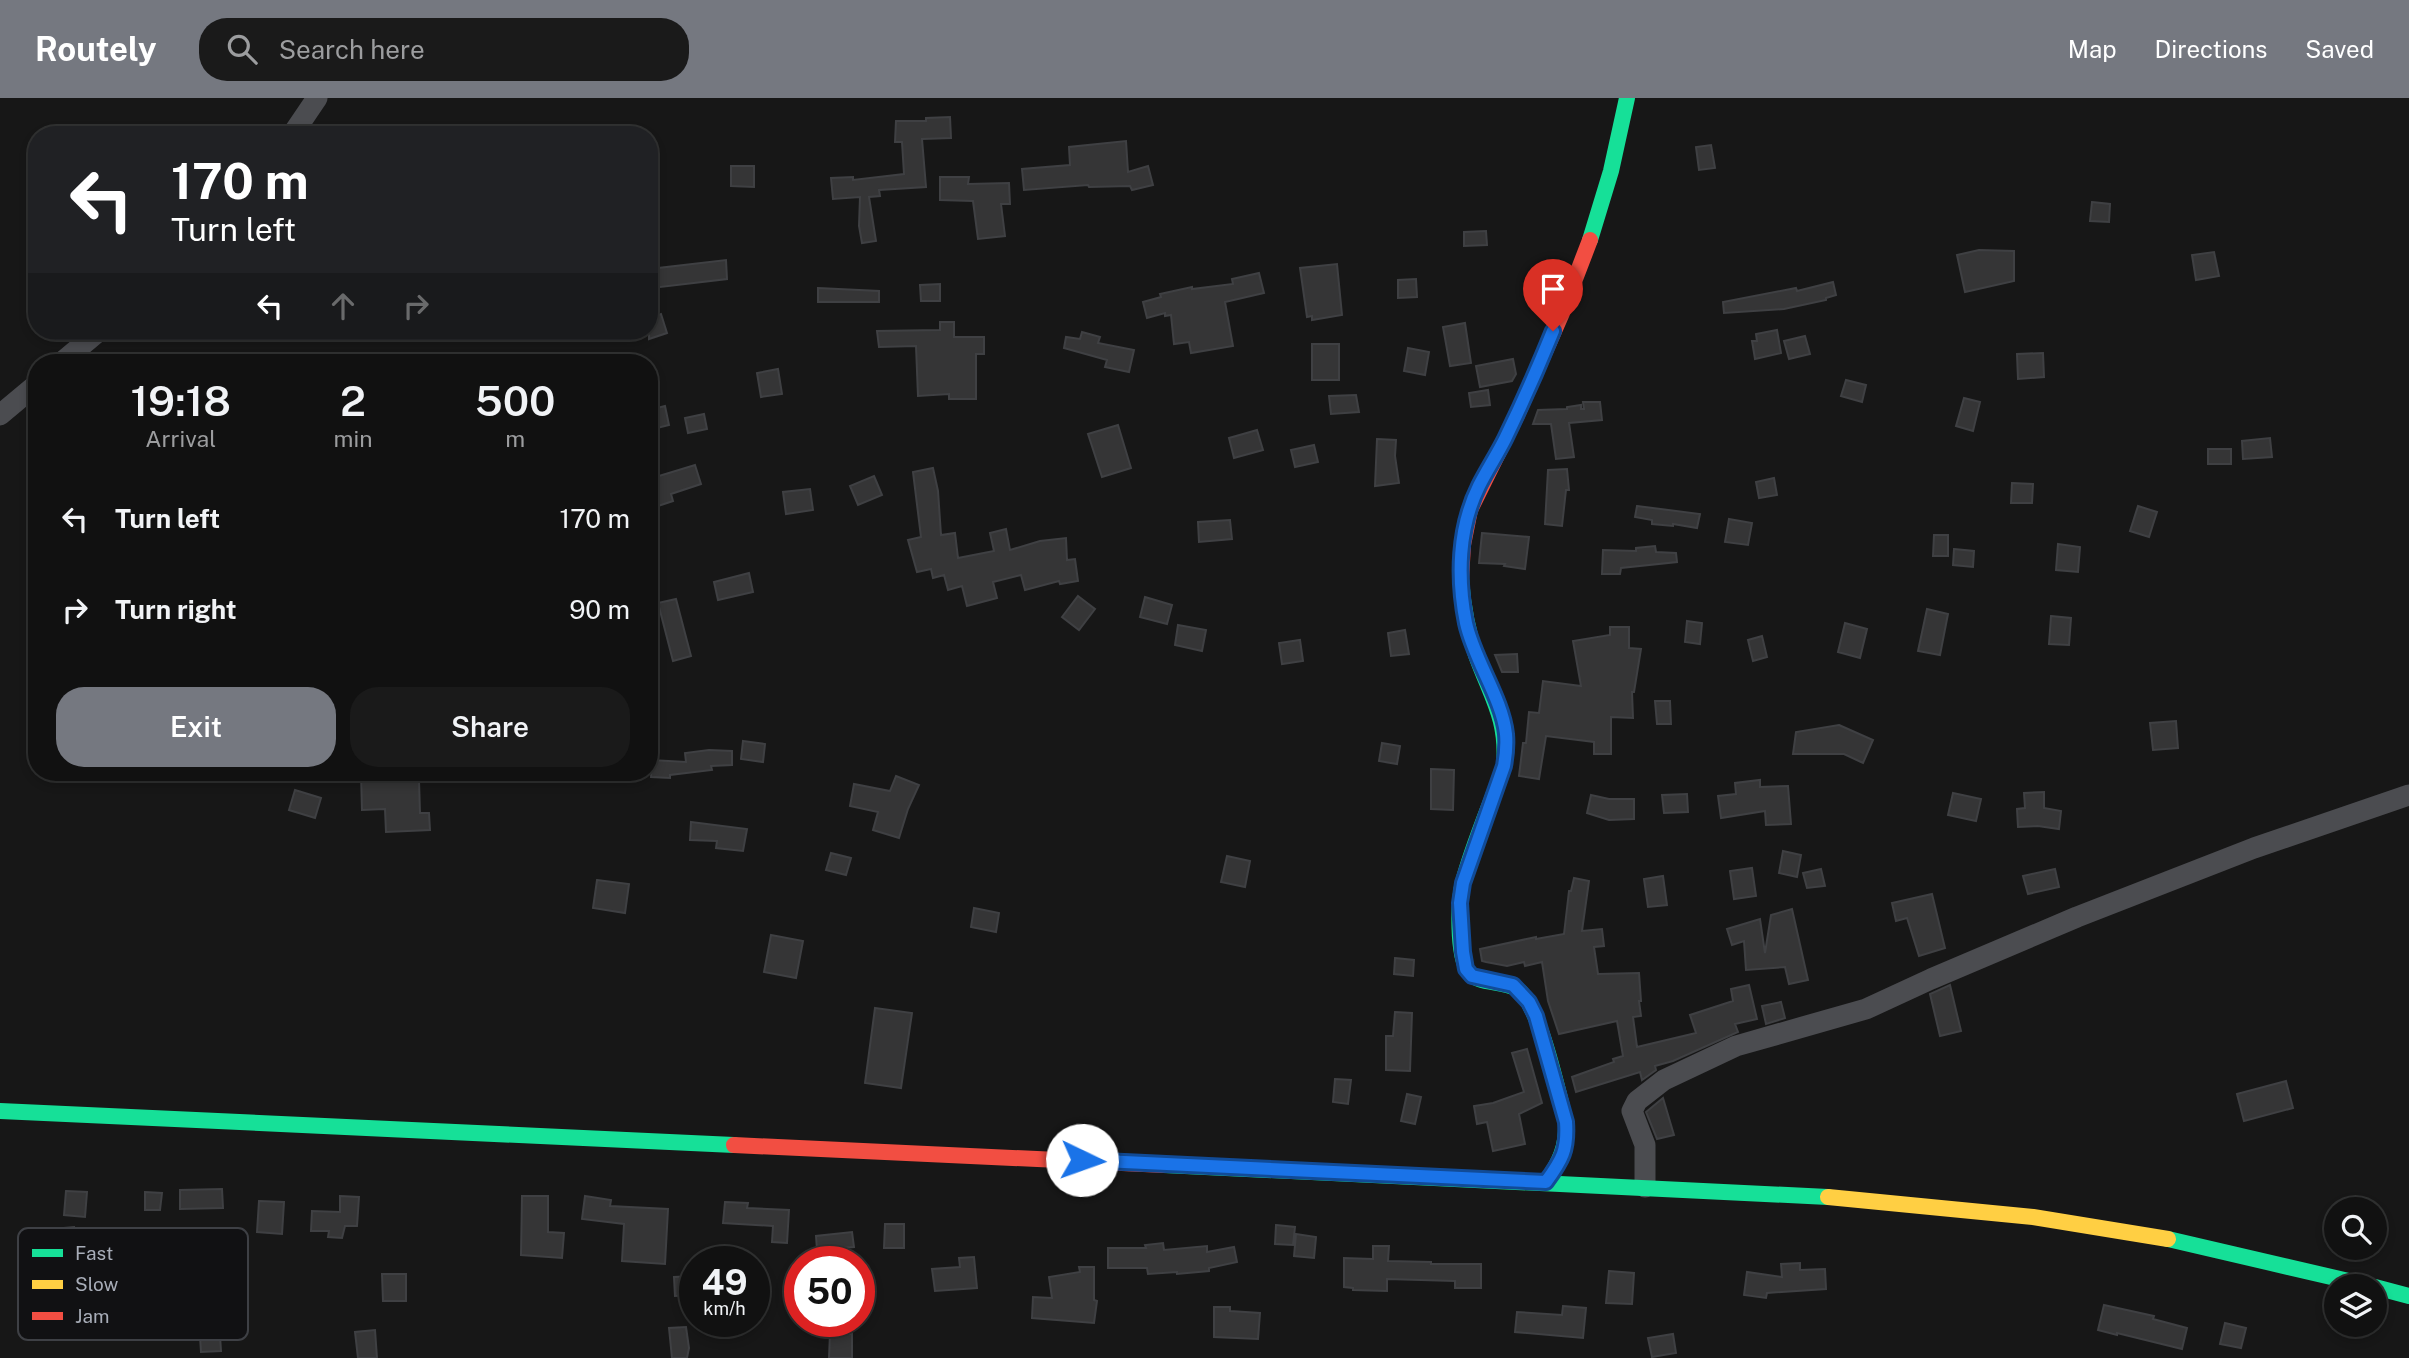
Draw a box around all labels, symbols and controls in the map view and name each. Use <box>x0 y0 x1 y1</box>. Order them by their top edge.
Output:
search box <box>199 18 689 81</box>
text: Routely <box>35 30 157 68</box>
icon: search <box>223 30 261 68</box>
text: Search here <box>279 34 425 65</box>
text: Map <box>2068 35 2117 63</box>
text: Directions <box>2155 35 2267 63</box>
text: Saved <box>2305 35 2374 63</box>
text: 170 m <box>171 152 309 210</box>
icon: left <box>56 154 147 245</box>
text: Turn left <box>171 211 296 248</box>
pin <box>1523 259 1583 331</box>
icon: arrive <box>1534 270 1572 308</box>
icon: left <box>251 287 289 325</box>
icon: ahead <box>324 287 362 325</box>
icon: right <box>397 287 435 325</box>
text: 19:18 <box>131 376 231 425</box>
text: 2 <box>340 376 366 425</box>
text: 500 <box>475 376 555 425</box>
text: Arrival <box>145 425 216 452</box>
text: min <box>333 425 373 452</box>
text: m <box>505 425 525 452</box>
icon: left <box>56 500 94 538</box>
text: Turn left <box>115 503 220 534</box>
text: 170 m <box>560 503 630 534</box>
icon: right <box>56 591 94 629</box>
text: Turn right <box>115 594 237 625</box>
text: 90 m <box>569 594 630 625</box>
button: Exit <box>56 687 336 767</box>
button: Share <box>350 687 630 767</box>
position arrow <box>1045 1123 1119 1197</box>
map controls <box>2324 1197 2387 1337</box>
button: search <box>2324 1197 2387 1260</box>
legend <box>18 1228 248 1340</box>
text: Fast <box>75 1242 113 1264</box>
speed limit sign: 50 <box>784 1246 875 1337</box>
text: 49 <box>701 1262 748 1303</box>
text: Slow <box>75 1273 119 1295</box>
button: layers <box>2324 1274 2387 1337</box>
text: km/h <box>703 1298 746 1319</box>
text: Jam <box>75 1305 109 1327</box>

